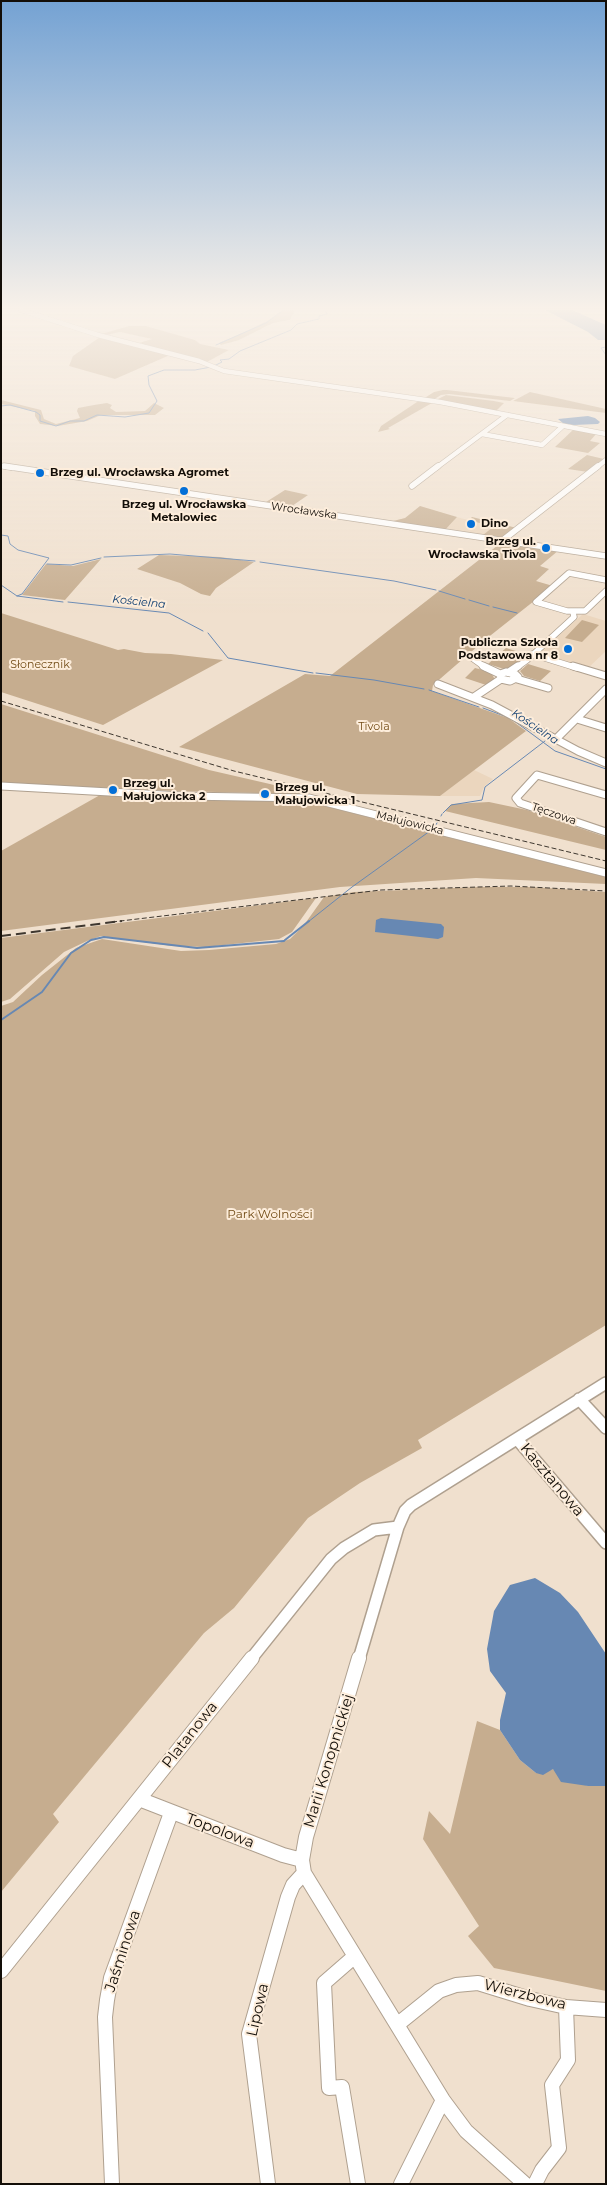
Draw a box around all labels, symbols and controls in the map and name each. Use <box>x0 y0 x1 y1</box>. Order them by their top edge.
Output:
place label: Brzeg ul. Wrocławska Agromet <box>50 466 229 480</box>
marker: Brzeg ul. Wrocławska Agromet <box>34 467 46 479</box>
marker: Brzeg ul. Wrocławska Metalowiec <box>178 485 190 497</box>
place label: Brzeg ul. Wrocławska Metalowiec <box>122 498 246 524</box>
street label: Wrocławska <box>270 500 338 522</box>
place label: Dino <box>481 517 508 531</box>
marker: Dino <box>465 518 477 530</box>
place label: Brzeg ul. Wrocławska Tivola <box>428 535 536 561</box>
marker: Brzeg ul. Wrocławska Tivola <box>540 542 552 554</box>
water label: Kościelna <box>112 593 166 611</box>
place label: Publiczna Szkoła Podstawowa nr 8 <box>458 636 558 662</box>
marker: Publiczna Szkoła Podstawowa nr 8 <box>562 643 574 655</box>
park label: Słonecznik <box>10 658 70 672</box>
water label: Kościelna <box>509 707 561 747</box>
park label: Tivola <box>358 720 390 734</box>
place label: Brzeg ul. Małujowicka 2 <box>123 777 205 803</box>
place label: Brzeg ul. Małujowicka 1 <box>275 781 355 807</box>
marker: Brzeg ul. Małujowicka 2 <box>107 784 119 796</box>
marker: Brzeg ul. Małujowicka 1 <box>259 788 271 800</box>
street label: Tęczowa <box>530 800 578 828</box>
street label: Małujowicka <box>375 808 445 838</box>
park label: Park Wolności <box>227 1207 313 1221</box>
street label: Kasztanowa <box>516 1440 588 1520</box>
street label: Marii Konopnickiej <box>300 1692 358 1830</box>
street label: Platanowa <box>158 1698 222 1772</box>
street label: Topolowa <box>183 1810 257 1852</box>
street label: Jaśminowa <box>101 1908 145 1994</box>
street label: Wierzbowa <box>482 1976 568 2014</box>
street label: Lipowa <box>243 1982 273 2038</box>

